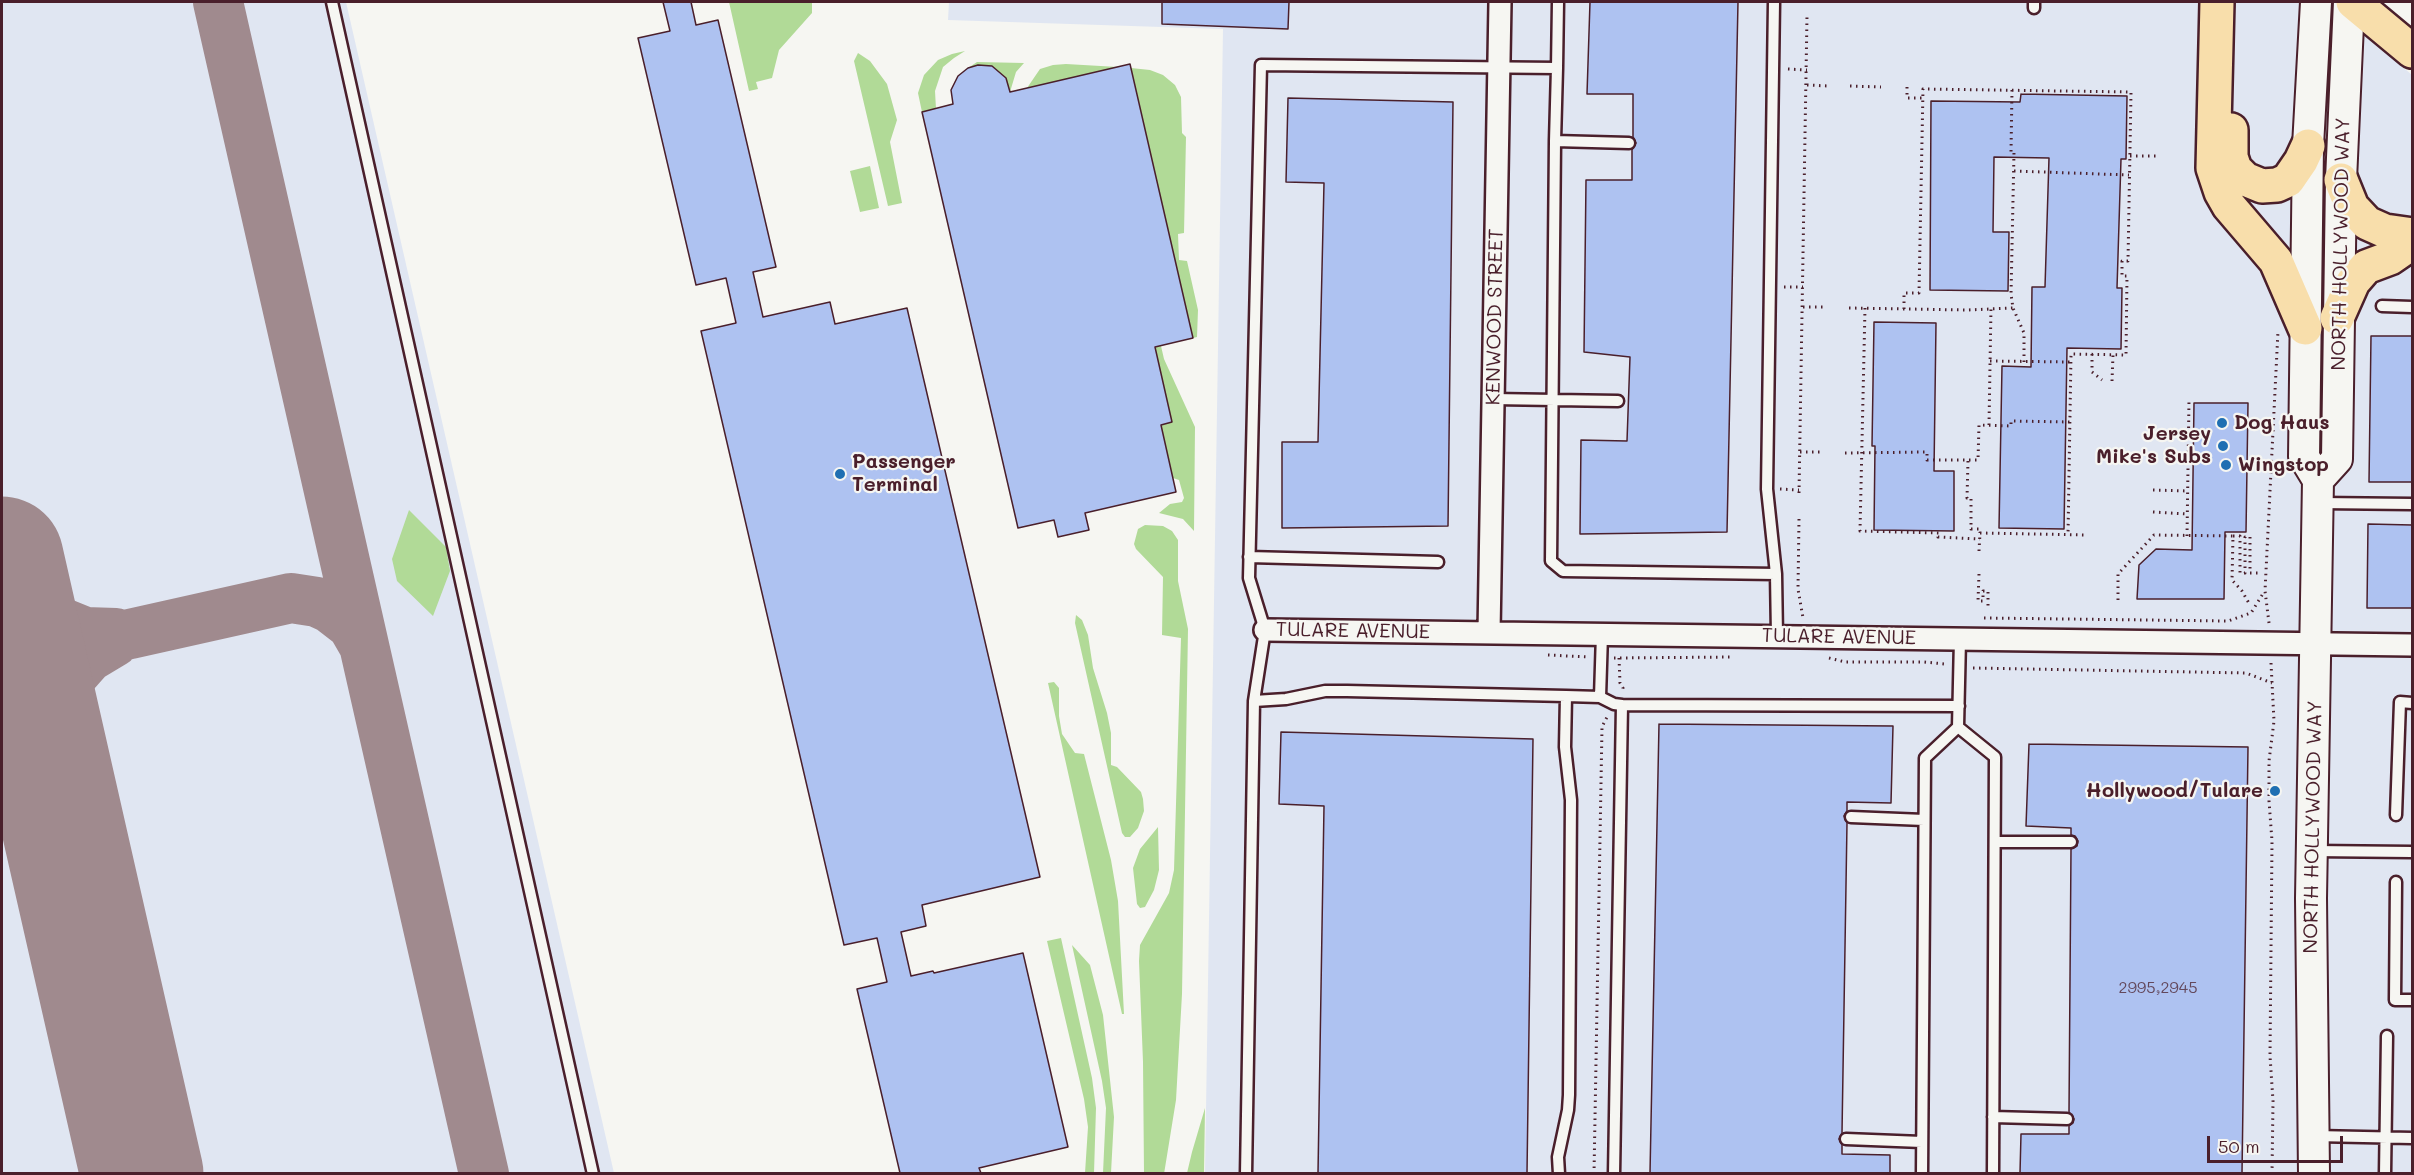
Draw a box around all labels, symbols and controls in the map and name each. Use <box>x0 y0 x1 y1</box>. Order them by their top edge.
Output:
street label: NORTH HOLLYWOOD WAY <box>2327 117 2355 371</box>
street label: KENWOOD STREET <box>1481 228 1509 406</box>
place label: Dog Haus <box>2234 411 2330 435</box>
marker: Dog Haus <box>2215 416 2229 430</box>
place label: Jersey Mike's Subs <box>2096 422 2211 469</box>
marker: Jersey Mike's Subs <box>2216 439 2230 453</box>
place label: Passenger Terminal <box>852 450 956 497</box>
place label: Wingstop <box>2238 453 2329 477</box>
marker: Wingstop <box>2219 458 2233 472</box>
marker: Passenger Terminal <box>833 467 847 481</box>
street label: TULARE AVENUE <box>1276 618 1430 644</box>
street label: TULARE AVENUE <box>1762 624 1916 650</box>
street label: NORTH HOLLYWOOD WAY <box>2299 700 2327 954</box>
place label: Hollywood/Tulare <box>2086 779 2263 803</box>
marker: Hollywood/Tulare <box>2268 784 2282 798</box>
house number: 2995,2945 <box>2118 978 2198 998</box>
scale bar <box>2210 1124 2346 1162</box>
text: 50 m <box>2218 1134 2260 1158</box>

